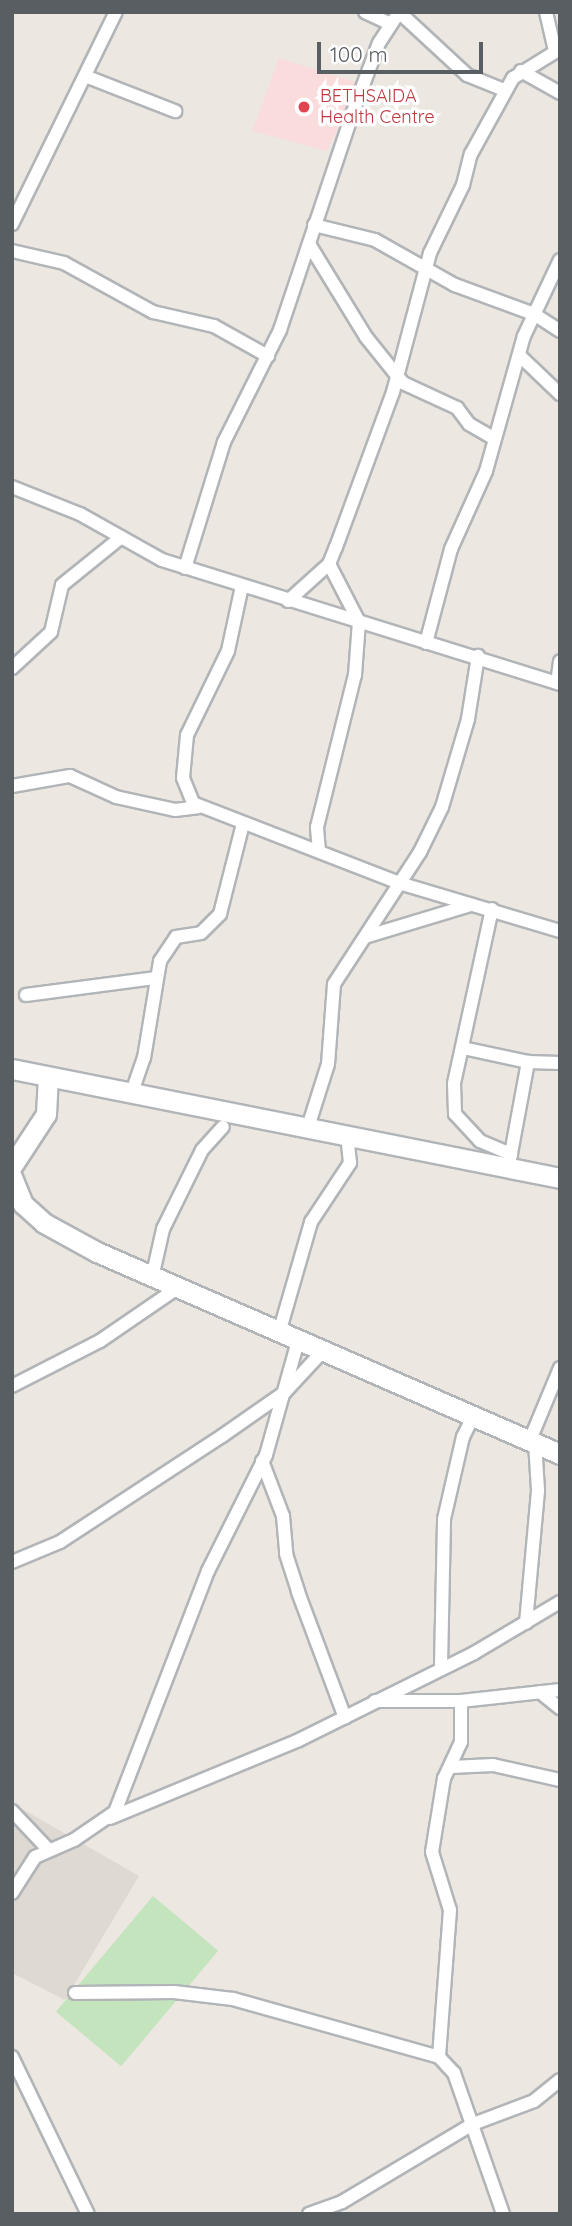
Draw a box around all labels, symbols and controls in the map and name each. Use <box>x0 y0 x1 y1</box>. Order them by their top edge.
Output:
scale bar <box>320 28 486 72</box>
text: 100 m <box>330 41 388 67</box>
place label: BETHSAIDA Health Centre <box>320 86 435 128</box>
marker: BETHSAIDA Health Centre <box>294 97 314 117</box>

